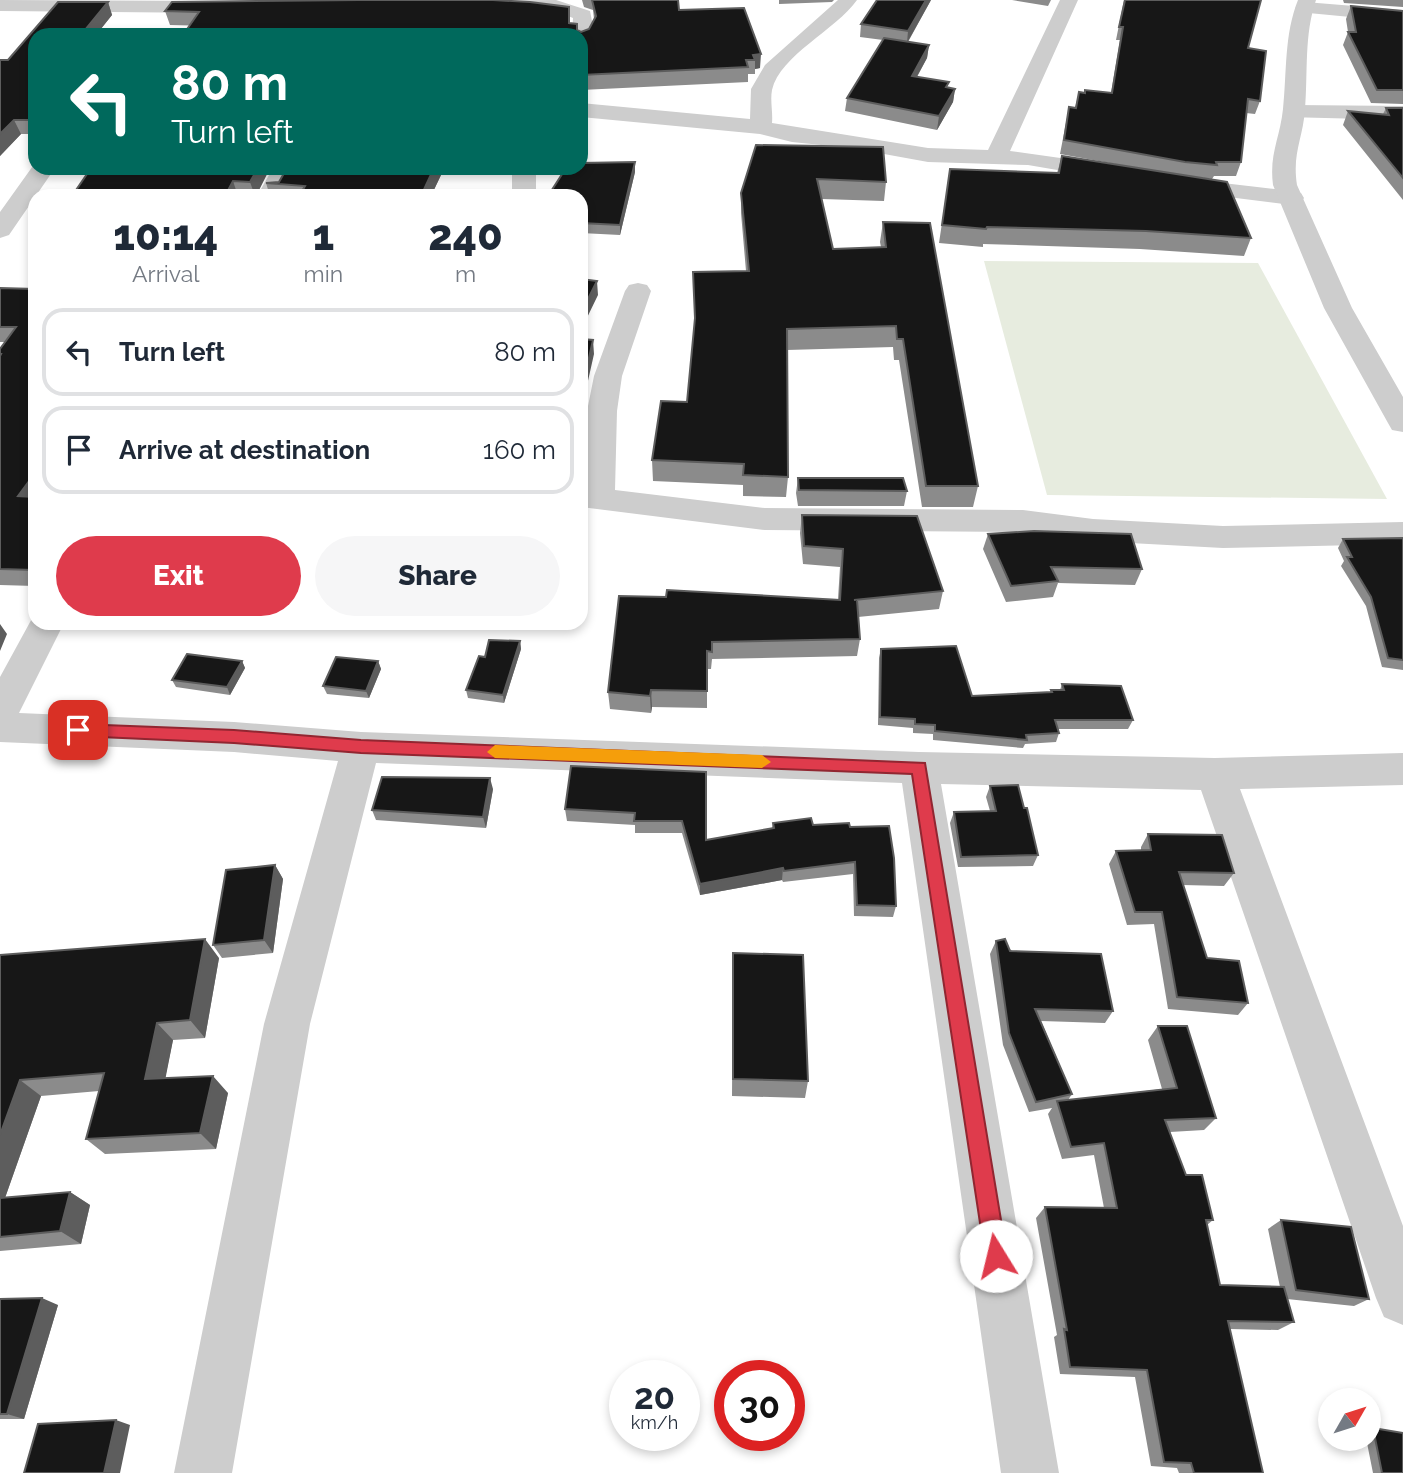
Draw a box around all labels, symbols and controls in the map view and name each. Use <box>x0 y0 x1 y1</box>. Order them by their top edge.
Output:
text: 80 m <box>171 54 288 111</box>
icon: left <box>56 56 147 147</box>
text: Turn left <box>171 113 293 150</box>
text: 10:14 <box>113 211 218 260</box>
text: 1 <box>312 211 334 260</box>
text: 240 <box>428 211 503 260</box>
text: Arrival <box>132 260 200 287</box>
text: min <box>304 260 343 287</box>
text: m <box>455 260 476 287</box>
icon: left <box>60 333 98 371</box>
text: Turn left <box>119 337 225 367</box>
text: 80 m <box>494 337 556 367</box>
icon: arrive <box>60 431 98 469</box>
text: Arrive at destination <box>119 435 370 465</box>
text: 160 m <box>483 435 556 465</box>
button: Exit <box>56 536 301 616</box>
button: Share <box>315 536 560 616</box>
pin <box>48 700 108 760</box>
icon: arrive <box>59 711 97 749</box>
position arrow <box>959 1219 1033 1293</box>
speed limit sign: 30 <box>714 1360 805 1451</box>
text: 20 <box>634 1376 675 1417</box>
north arrow <box>1318 1388 1381 1451</box>
map controls <box>1318 1388 1381 1451</box>
text: km/h <box>631 1412 678 1433</box>

